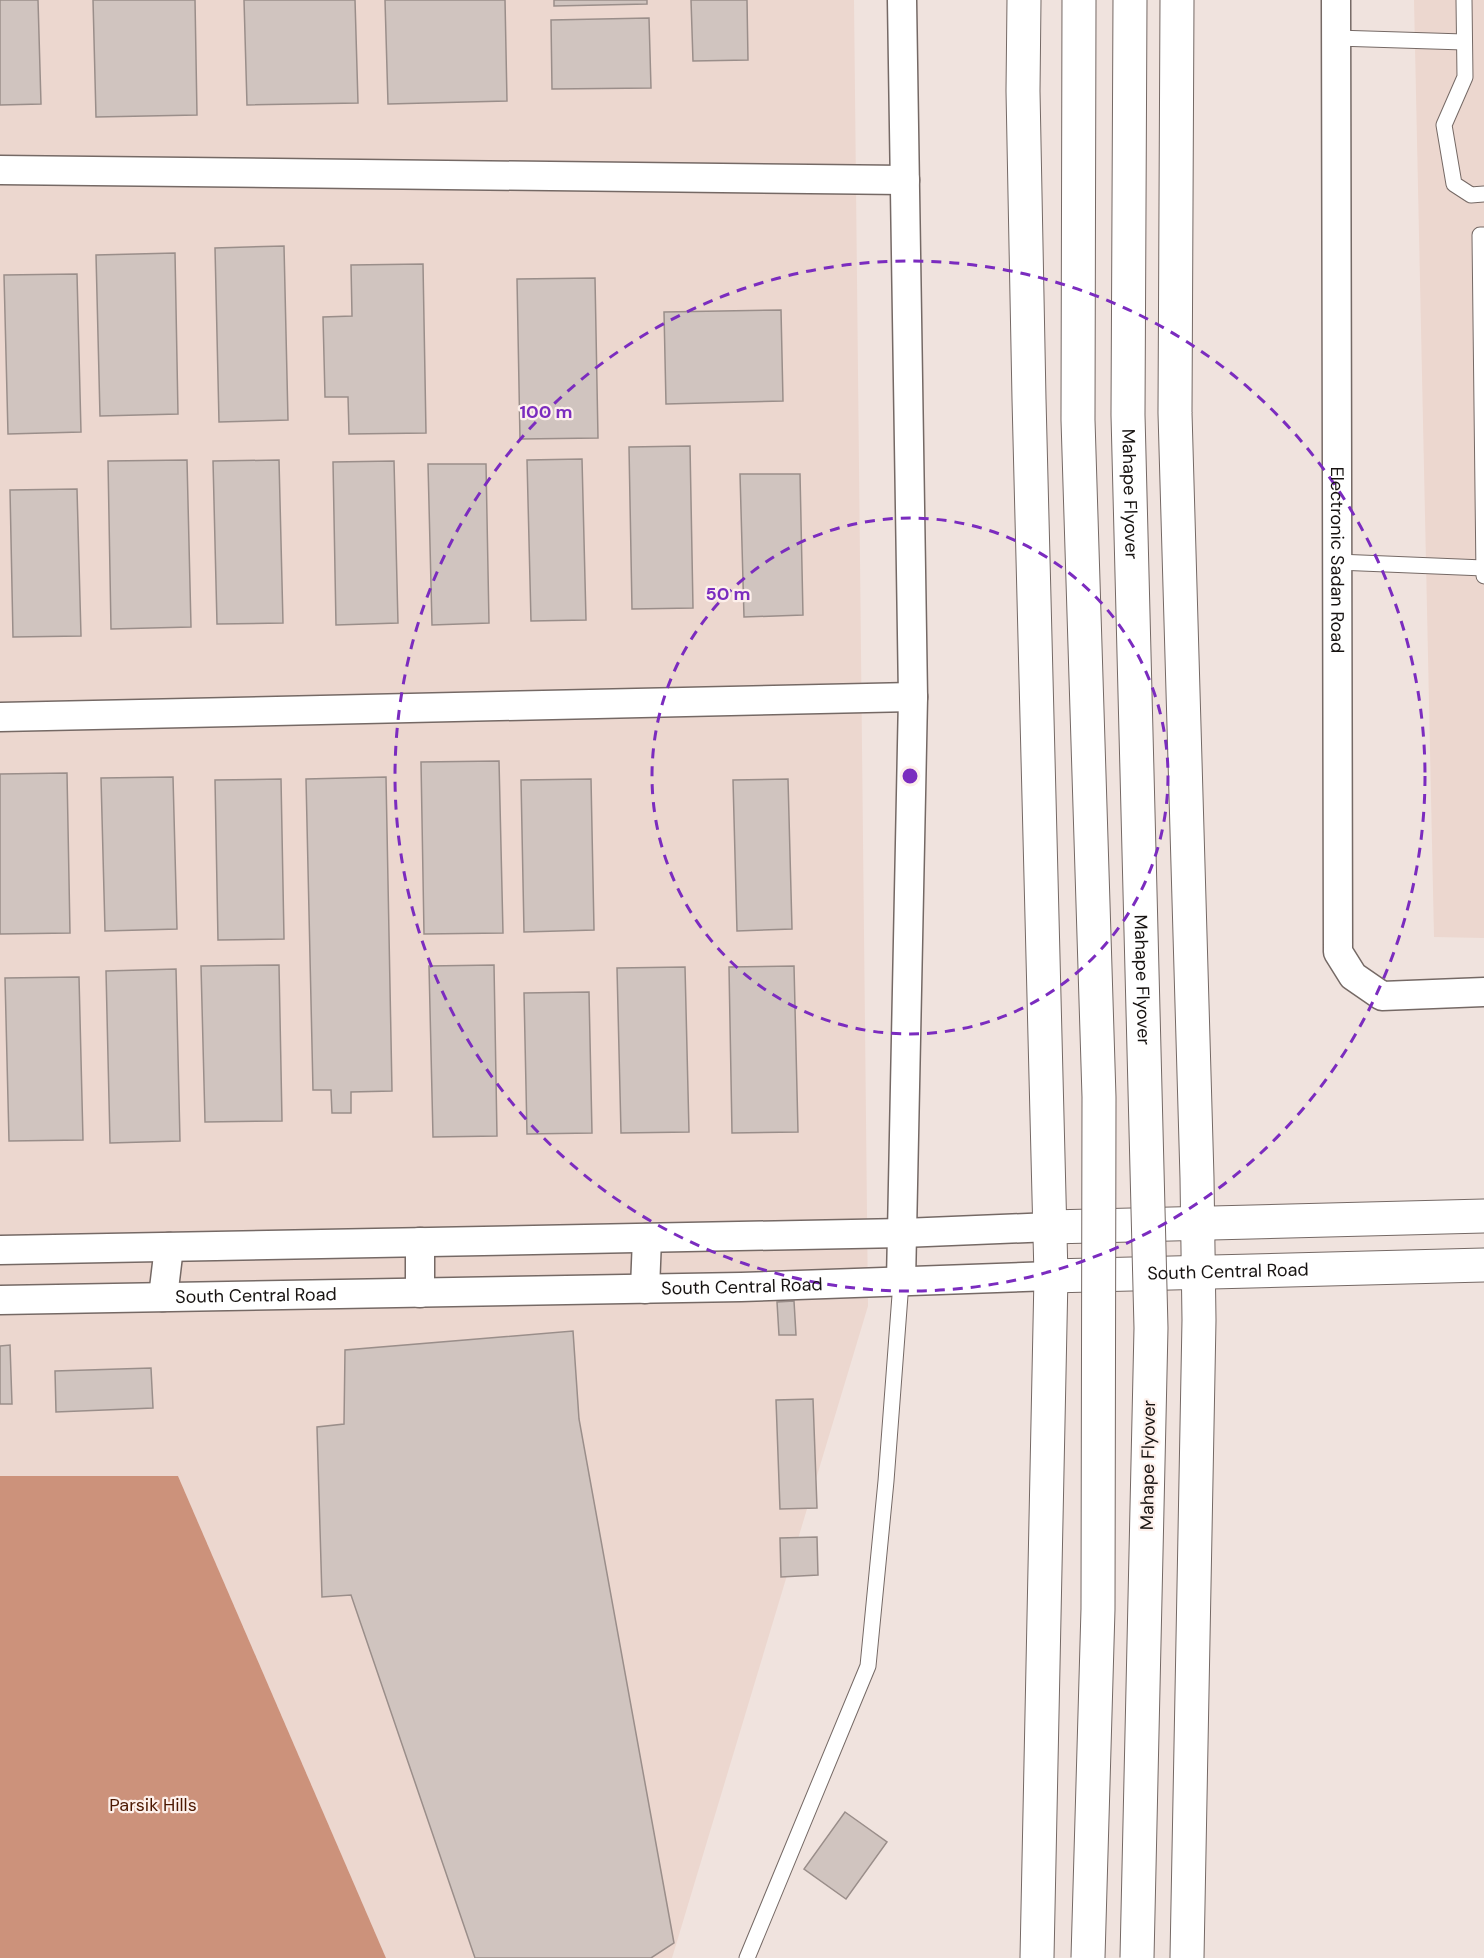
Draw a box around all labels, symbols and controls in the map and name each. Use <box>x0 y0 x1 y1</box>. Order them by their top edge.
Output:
text: 100 m <box>519 400 573 424</box>
street label: Mahape Flyover <box>1116 428 1144 560</box>
street label: Electronic Sadan Road <box>1325 467 1349 653</box>
text: 50 m <box>705 582 751 606</box>
centre of rings <box>900 766 920 786</box>
street label: Mahape Flyover <box>1129 914 1156 1046</box>
street label: South Central Road <box>1147 1257 1309 1286</box>
street label: South Central Road <box>661 1272 823 1300</box>
street label: South Central Road <box>175 1282 337 1309</box>
street label: Mahape Flyover <box>1135 1399 1161 1530</box>
park label: Parsik Hills <box>109 1793 197 1817</box>

